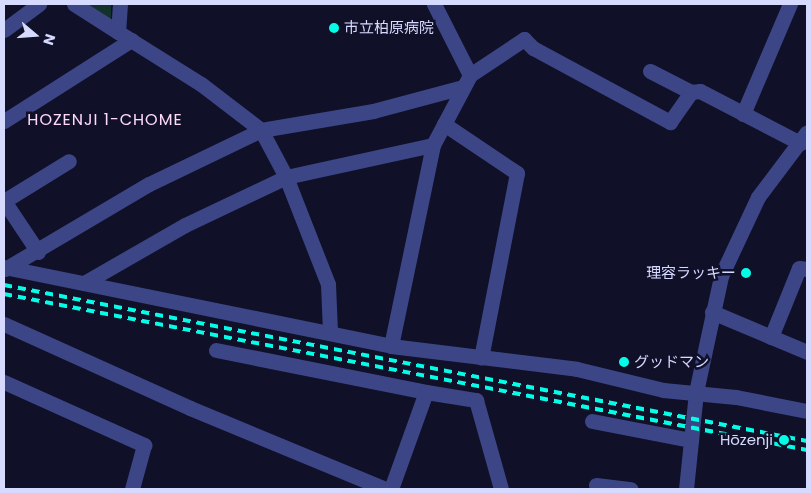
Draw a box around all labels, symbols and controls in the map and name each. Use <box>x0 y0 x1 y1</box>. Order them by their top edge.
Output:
north arrow <box>10 10 60 60</box>
place label: 市立柏原病院 <box>344 19 434 37</box>
marker: 市立柏原病院 <box>328 22 340 34</box>
text: N <box>38 32 60 48</box>
district label: HOZENJI 1-CHOME <box>25 110 185 130</box>
place label: 理容ラッキー <box>646 264 736 282</box>
marker: 理容ラッキー <box>740 267 752 279</box>
place label: グッドマン <box>634 353 709 371</box>
marker: グッドマン <box>618 356 630 368</box>
place label: Hōzenji <box>720 431 773 449</box>
marker: Hōzenji <box>777 433 791 447</box>

